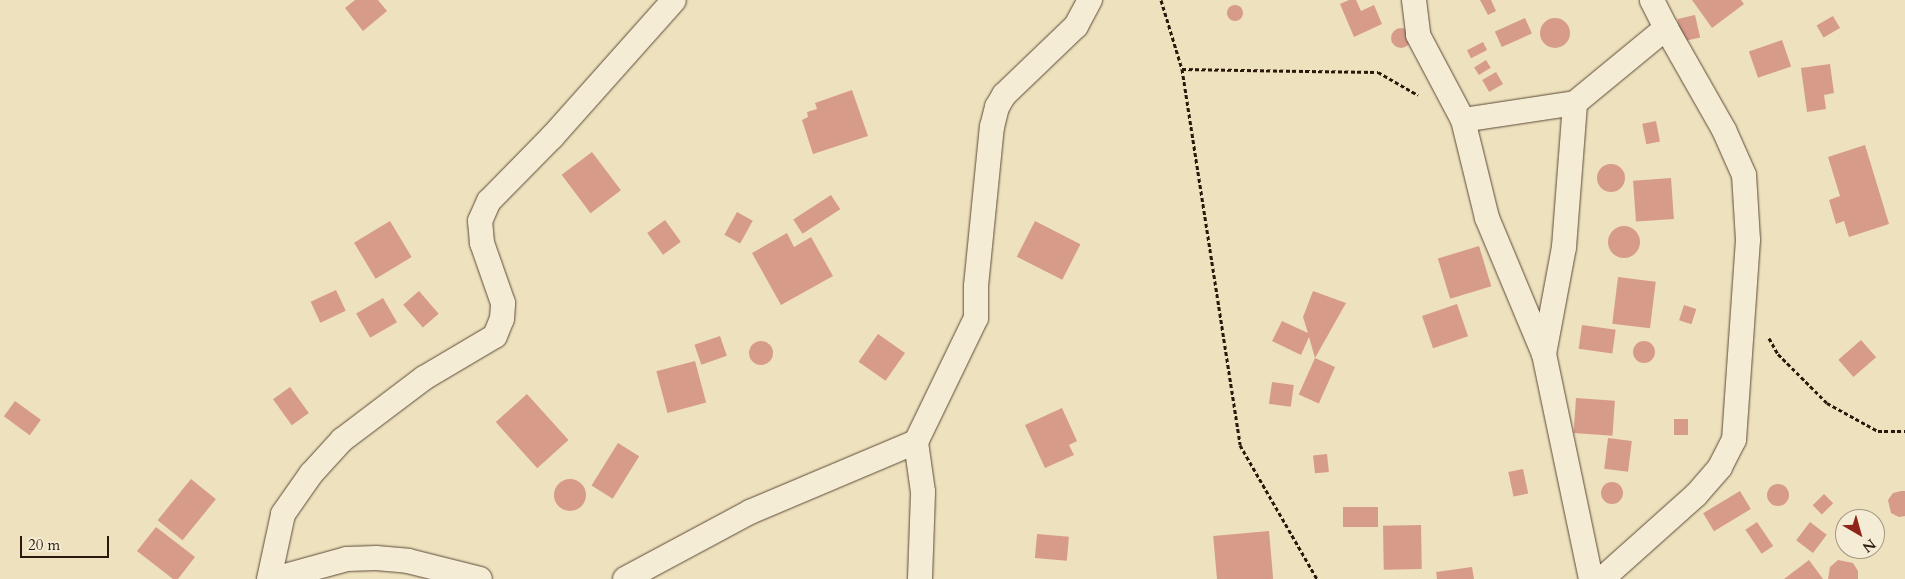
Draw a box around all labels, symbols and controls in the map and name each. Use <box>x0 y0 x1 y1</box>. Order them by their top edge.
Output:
north arrow <box>1835 509 1885 559</box>
scale bar <box>22 526 111 558</box>
text: N <box>1858 534 1880 557</box>
text: 20 m <box>28 535 60 555</box>

